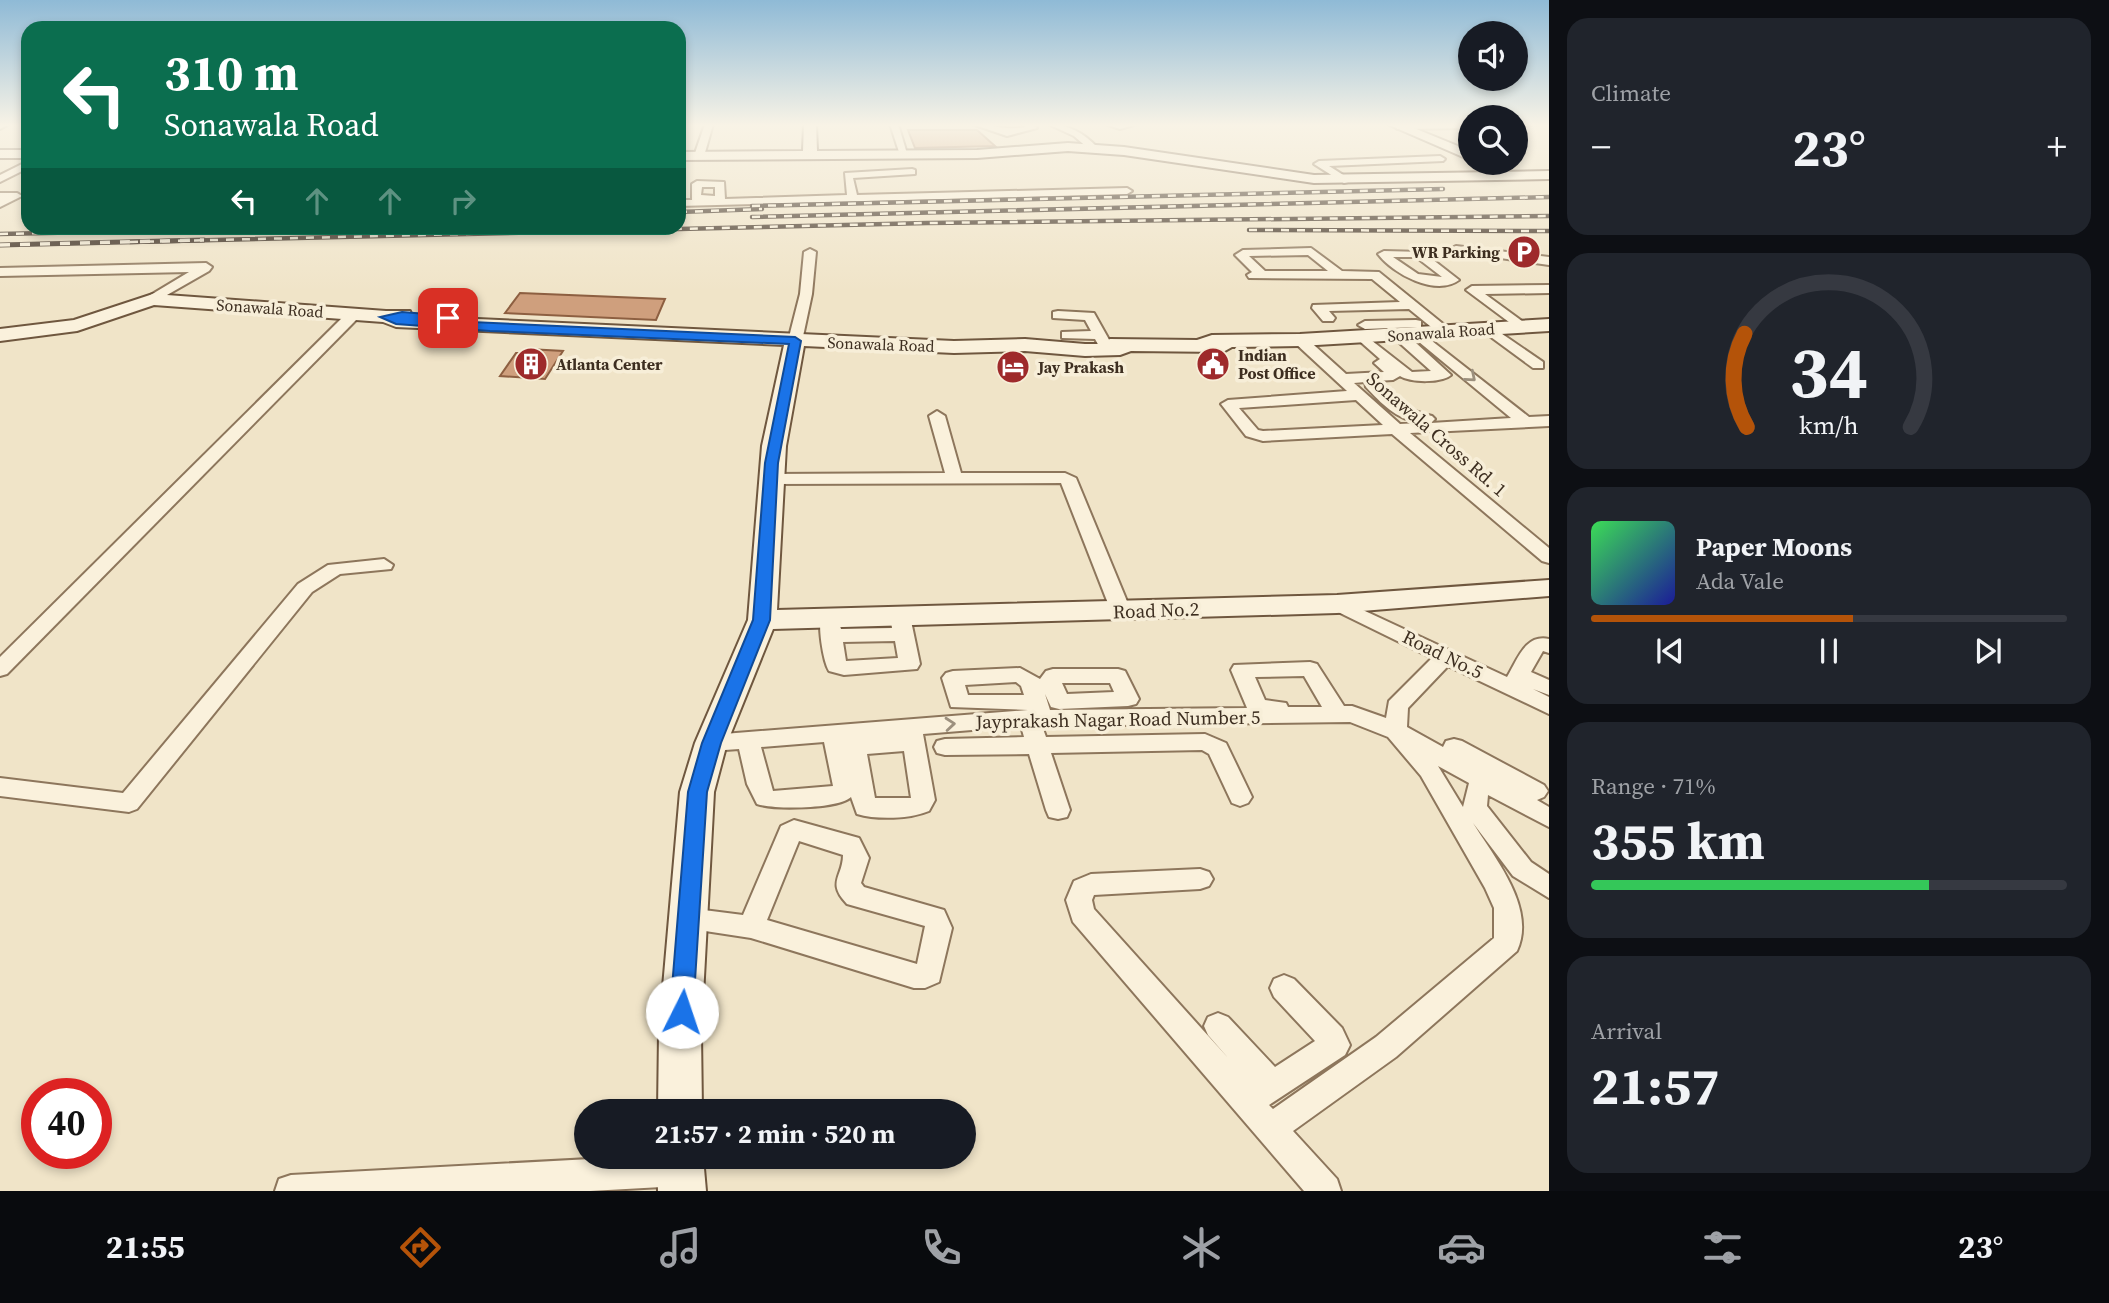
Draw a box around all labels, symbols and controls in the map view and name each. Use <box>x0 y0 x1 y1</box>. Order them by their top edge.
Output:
map controls <box>1458 21 1528 175</box>
button: sound <box>1458 21 1528 91</box>
text: 310 m <box>164 39 299 106</box>
icon: left <box>49 49 140 140</box>
text: Climate <box>1591 77 1671 109</box>
text: Sonawala Road <box>164 103 379 147</box>
button: search <box>1458 105 1528 175</box>
text: 23° <box>1792 112 1866 183</box>
text: − <box>1591 121 1611 173</box>
text: + <box>2047 121 2067 173</box>
icon: left <box>225 182 263 220</box>
icon: ahead <box>298 182 336 220</box>
icon: ahead <box>371 182 409 220</box>
icon: right <box>444 182 482 220</box>
parking icon: WR Parking <box>1505 233 1543 271</box>
place label: WR Parking <box>1412 241 1500 263</box>
pin <box>418 288 478 348</box>
street label: Sonawala Road <box>216 293 324 323</box>
icon: arrive <box>429 299 467 337</box>
street label: Sonawala Road <box>1387 317 1495 347</box>
text: 34 <box>1790 322 1868 421</box>
street label: Sonawala Road <box>827 331 935 357</box>
place label: Indian Post Office <box>1238 344 1316 384</box>
building icon: Atlanta Center <box>512 345 550 383</box>
public building icon: Indian Post Office <box>1194 345 1232 383</box>
hotel icon: Jay Prakash <box>994 348 1032 386</box>
place label: Atlanta Center <box>556 353 663 375</box>
place label: Jay Prakash <box>1037 356 1124 378</box>
street label: Sonawala Cross Rd. 1 <box>1361 366 1513 502</box>
one-way arrow <box>1462 369 1475 381</box>
text: km/h <box>1799 408 1859 442</box>
text: Paper Moons <box>1696 529 1852 565</box>
text: Ada Vale <box>1696 565 1784 597</box>
street label: Road No.2 <box>1112 595 1200 625</box>
street label: Road No.5 <box>1398 623 1488 685</box>
icon: previous <box>1651 632 1689 670</box>
icon: pause <box>1810 632 1848 670</box>
icon: next <box>1969 632 2007 670</box>
street label: Jayprakash Nagar Road Number 5 <box>974 704 1261 735</box>
one-way arrow <box>945 717 956 732</box>
text: Range · 71% <box>1591 770 1716 802</box>
text: 355 km <box>1591 805 1765 876</box>
position arrow <box>645 975 719 1049</box>
text: Arrival <box>1591 1015 1662 1047</box>
text: 21:57 <box>1591 1050 1719 1121</box>
speed limit sign: 40 <box>21 1078 112 1169</box>
text: 21:57 · 2 min · 520 m <box>655 1116 895 1152</box>
icon: directions <box>396 1223 445 1272</box>
icon: music <box>656 1223 705 1272</box>
icon: phone <box>917 1223 966 1272</box>
icon: climate <box>1177 1223 1226 1272</box>
icon: car <box>1437 1223 1486 1272</box>
icon: filters <box>1698 1223 1747 1272</box>
text: 21:55 <box>106 1225 185 1269</box>
text: 23° <box>1958 1225 2003 1269</box>

